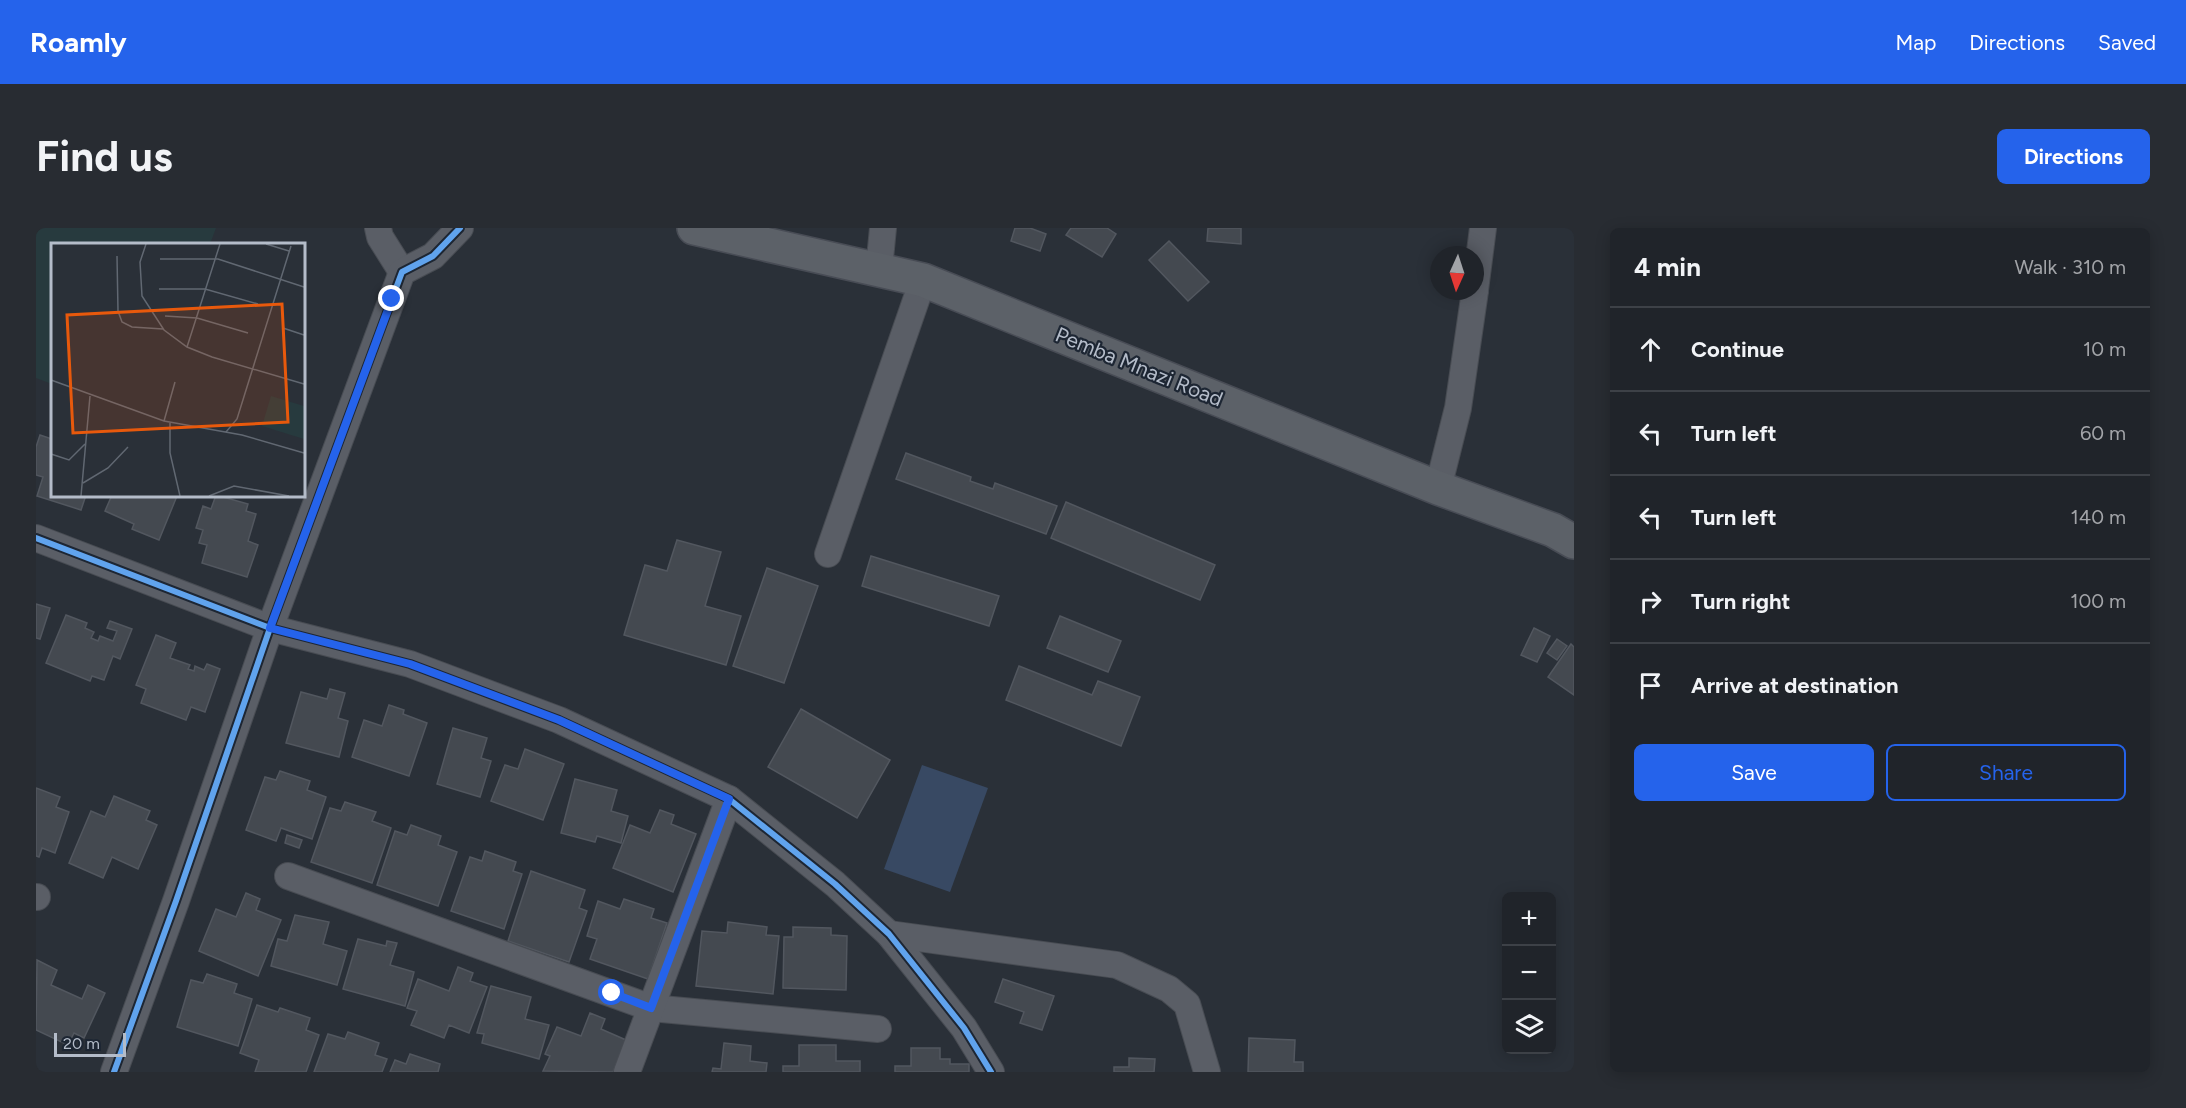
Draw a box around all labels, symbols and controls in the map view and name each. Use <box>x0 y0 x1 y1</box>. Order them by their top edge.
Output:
text: Roamly <box>30 25 127 59</box>
text: Map <box>1895 30 1936 55</box>
text: Directions <box>1969 30 2065 55</box>
text: Saved <box>2098 30 2156 55</box>
button: Directions <box>1997 129 2150 184</box>
text: Find us <box>36 131 173 182</box>
inset map <box>51 243 304 496</box>
north arrow <box>1430 246 1484 300</box>
text: 4 min <box>1634 251 1701 283</box>
text: Walk · 310 m <box>2014 255 2126 279</box>
route end <box>378 285 404 311</box>
street label: Pemba Mnazi Road <box>1052 322 1227 412</box>
icon: ahead <box>1634 333 1667 366</box>
text: Continue <box>1691 336 1784 363</box>
text: 10 m <box>2083 337 2126 361</box>
icon: left <box>1634 417 1667 450</box>
text: Turn left <box>1691 420 1777 447</box>
text: 60 m <box>2080 421 2126 445</box>
icon: left <box>1634 501 1667 534</box>
text: Turn left <box>1691 504 1777 531</box>
text: 140 m <box>2071 505 2126 529</box>
icon: right <box>1634 585 1667 618</box>
text: Turn right <box>1691 588 1790 615</box>
text: 100 m <box>2070 589 2126 613</box>
icon: arrive <box>1634 669 1667 702</box>
text: Arrive at destination <box>1691 672 1899 699</box>
button: Save <box>1634 744 1874 801</box>
button: Share <box>1886 744 2126 801</box>
map controls <box>1502 892 1556 1054</box>
button: + <box>1502 892 1556 946</box>
button: − <box>1502 946 1556 1000</box>
route start <box>598 979 624 1005</box>
button: layers <box>1502 1000 1556 1054</box>
scale bar <box>54 1030 126 1058</box>
text: 20 m <box>63 1034 100 1053</box>

